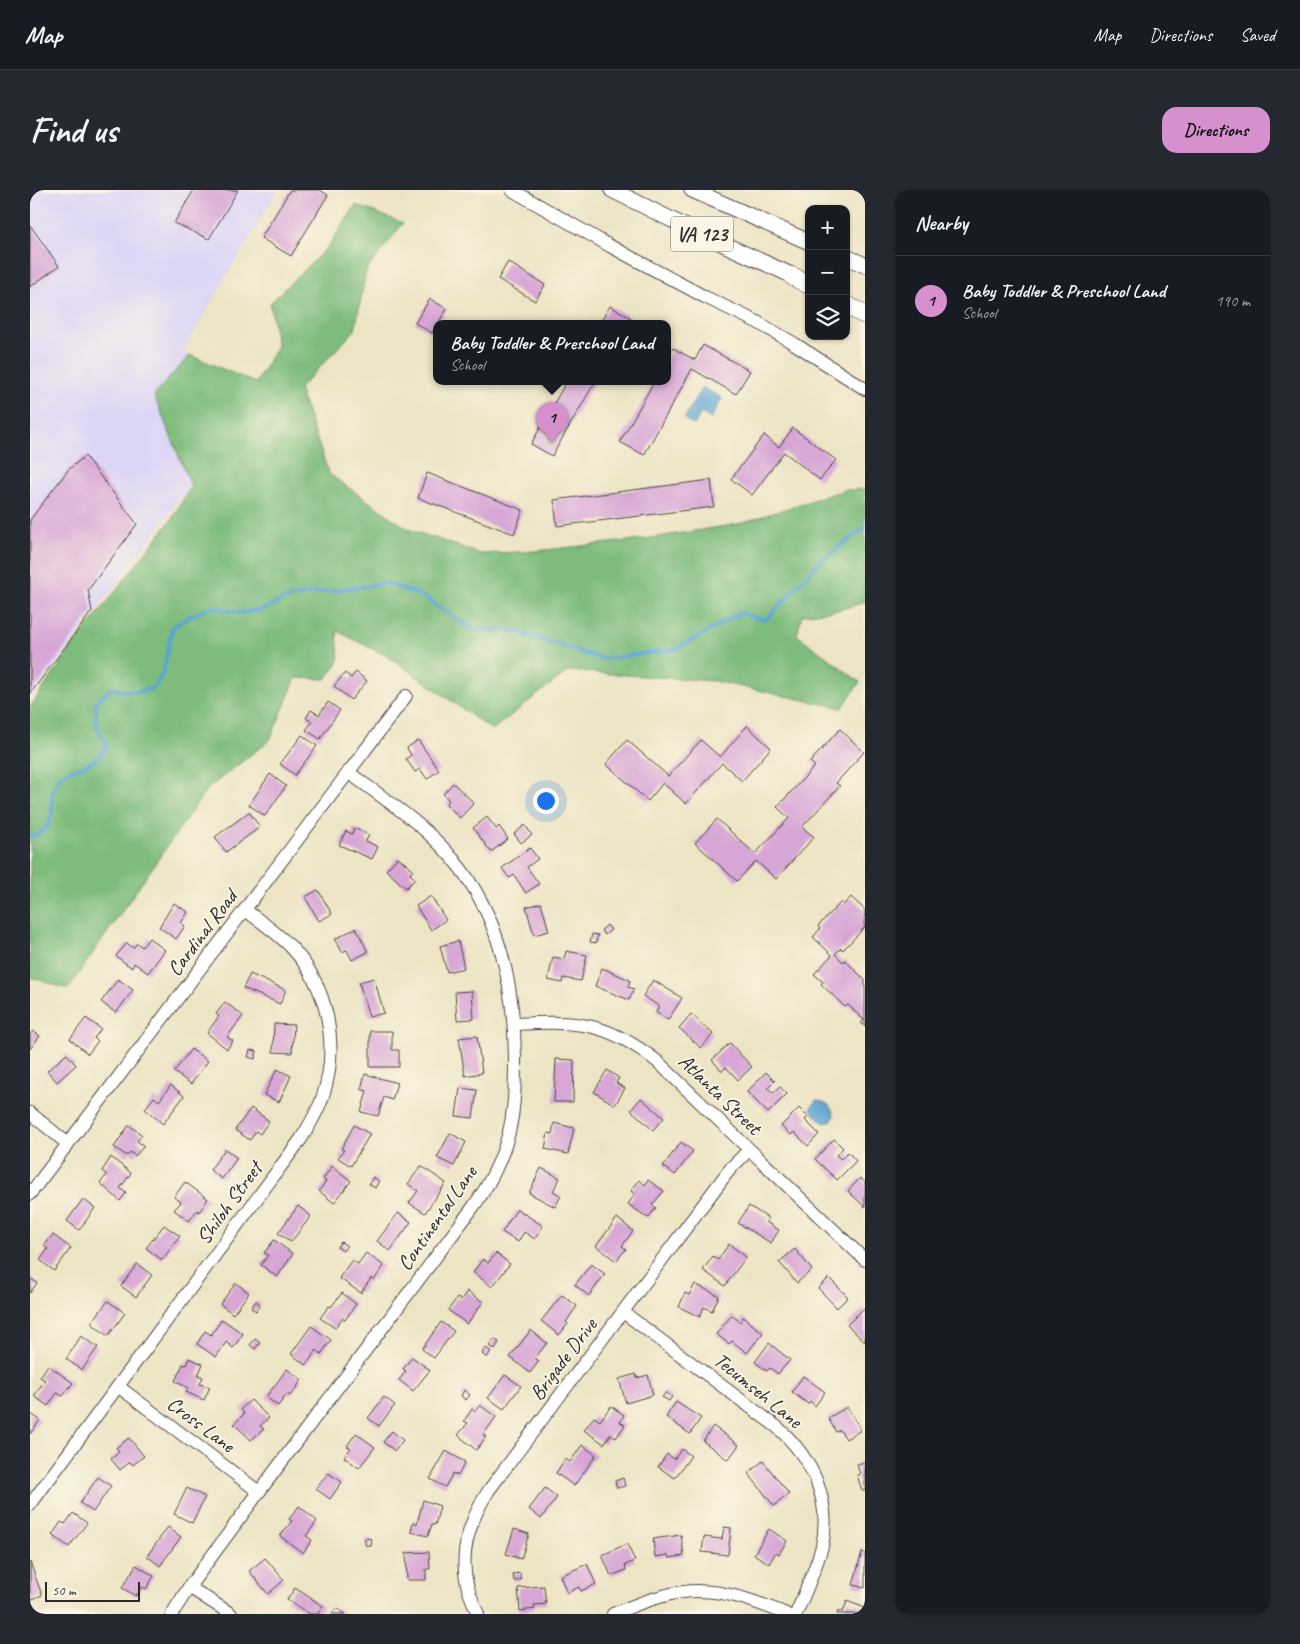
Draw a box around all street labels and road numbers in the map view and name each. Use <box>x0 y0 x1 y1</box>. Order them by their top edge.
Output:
road number: VA 123 <box>671 217 733 252</box>
street label: Cardinal Road <box>161 882 245 981</box>
street label: Atlanta Street <box>673 1048 768 1141</box>
street label: Shiloh Street <box>190 1154 269 1249</box>
street label: Continental Lane <box>391 1160 483 1275</box>
street label: Brigade Drive <box>524 1312 603 1405</box>
street label: Tecumseh Lane <box>709 1347 808 1434</box>
street label: Cross Lane <box>162 1390 241 1459</box>

